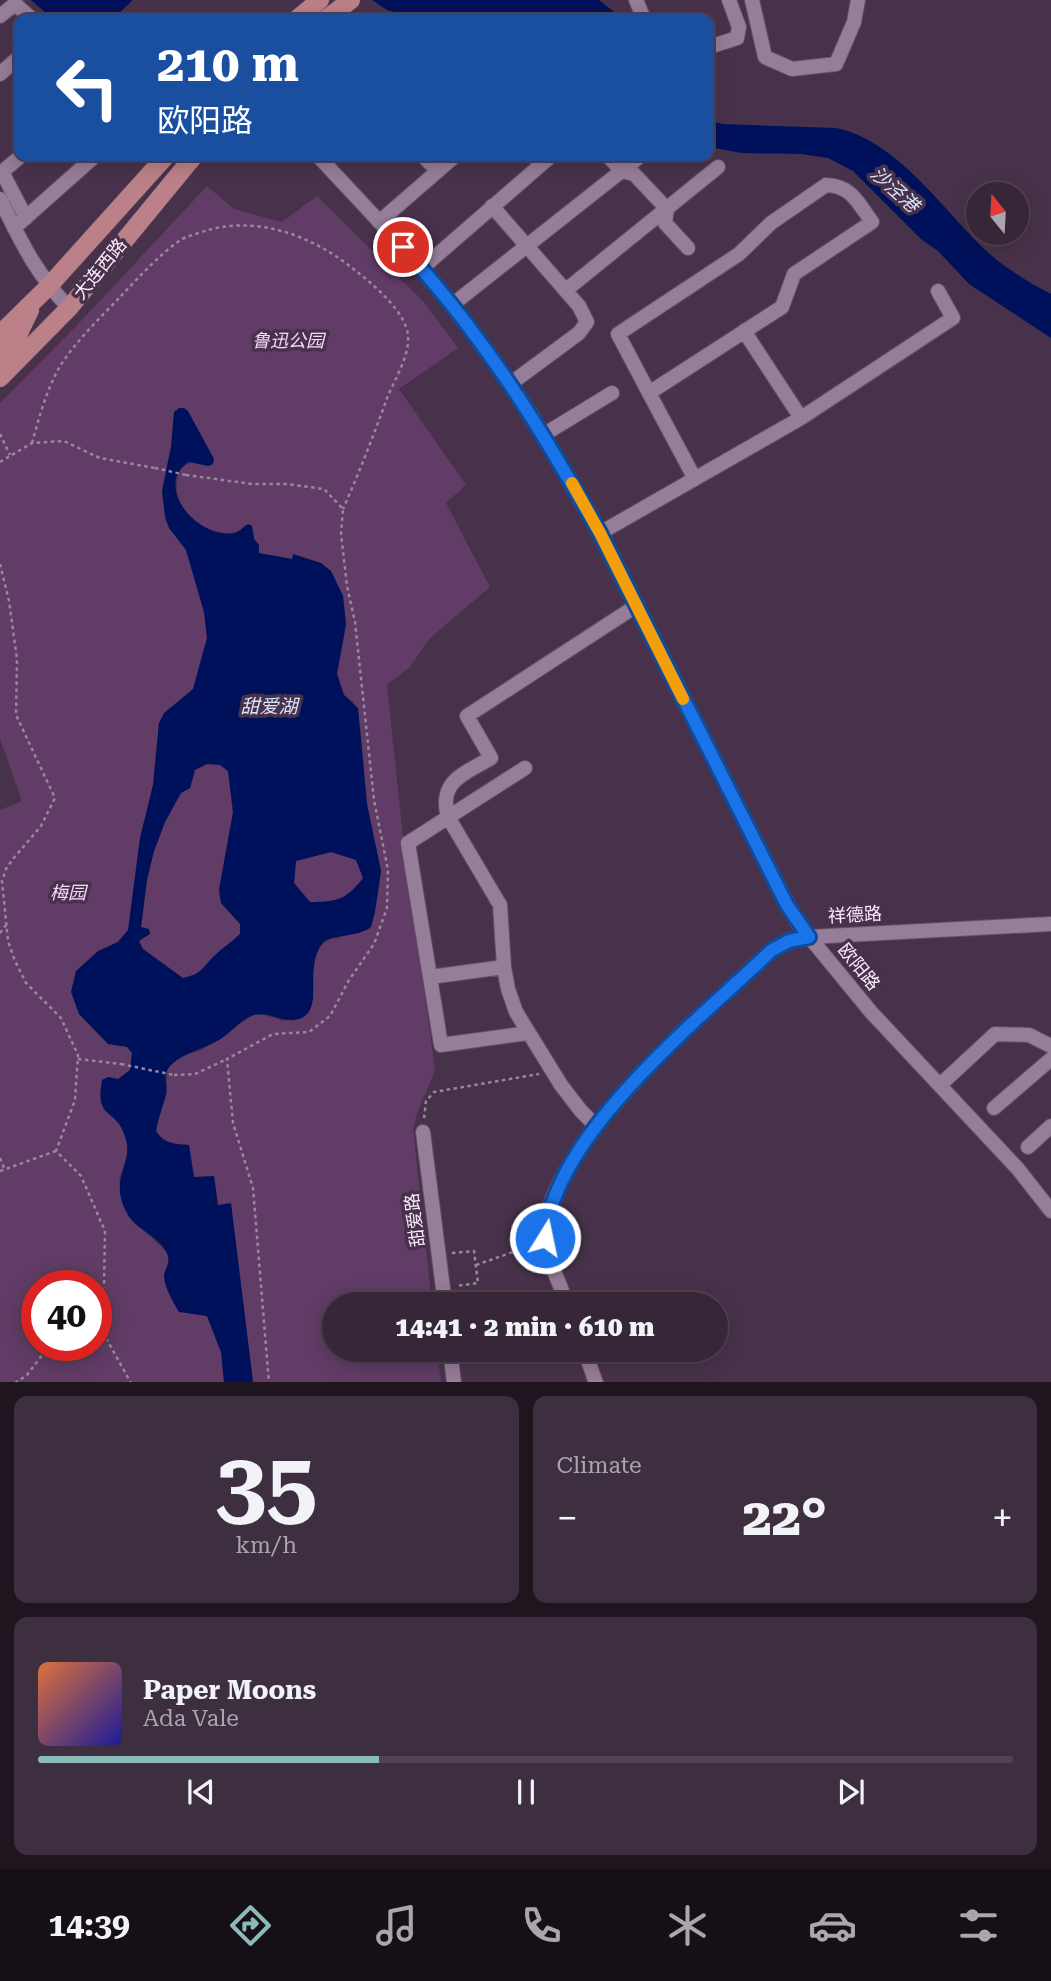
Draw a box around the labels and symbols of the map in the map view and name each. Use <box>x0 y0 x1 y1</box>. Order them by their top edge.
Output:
water label: 沙泾港 <box>866 162 926 219</box>
north arrow <box>966 182 1029 245</box>
pin <box>373 217 433 277</box>
street label: 大连西路 <box>69 234 130 303</box>
park label: 鲁迅公园 <box>252 330 327 351</box>
water label: 甜爱湖 <box>240 695 300 718</box>
park label: 梅园 <box>50 882 89 903</box>
street label: 祥德路 <box>827 903 882 926</box>
street label: 欧阳路 <box>834 939 885 994</box>
street label: 甜爱路 <box>401 1192 428 1248</box>
position arrow <box>508 1201 582 1275</box>
speed limit sign: 40 <box>21 1270 112 1361</box>

